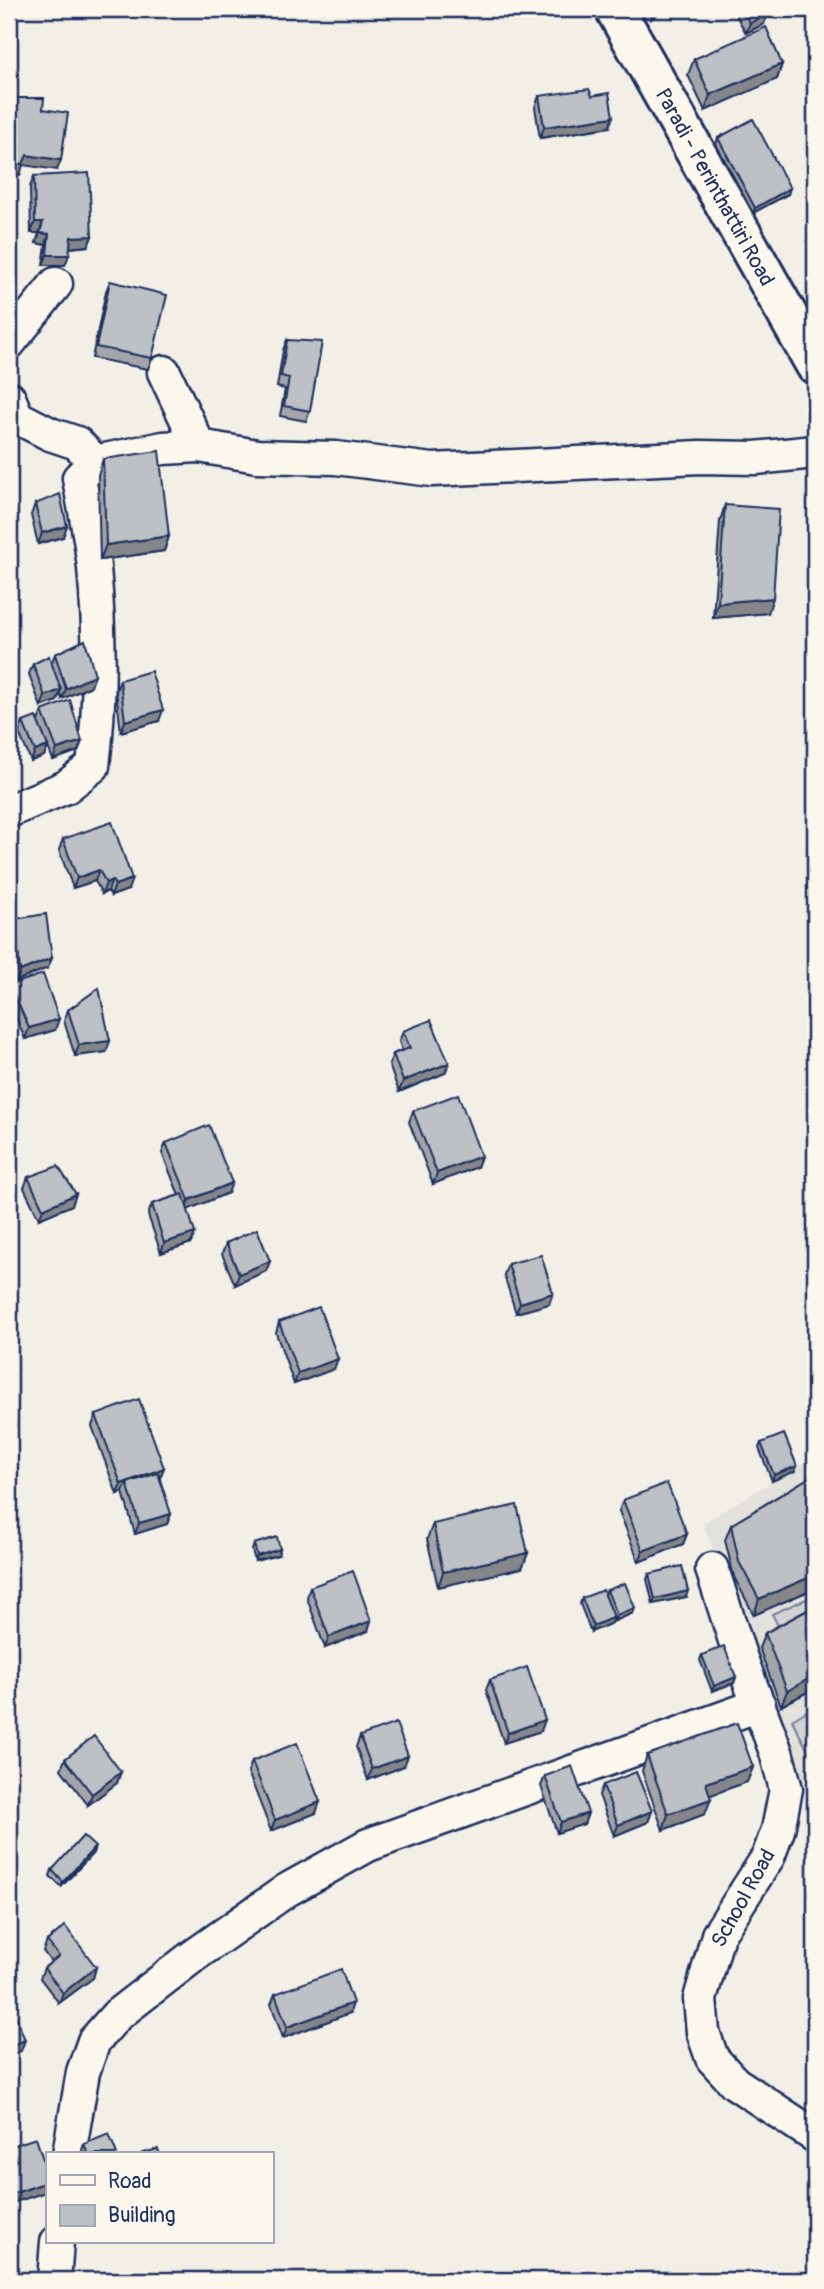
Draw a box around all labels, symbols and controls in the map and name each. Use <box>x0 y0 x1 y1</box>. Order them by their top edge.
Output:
street label: Paradi - Perinthattiri Road <box>649 84 780 291</box>
street label: School Road <box>705 1844 782 1952</box>
legend <box>46 2152 273 2244</box>
text: Road <box>108 2168 152 2195</box>
text: Building <box>108 2202 175 2229</box>

